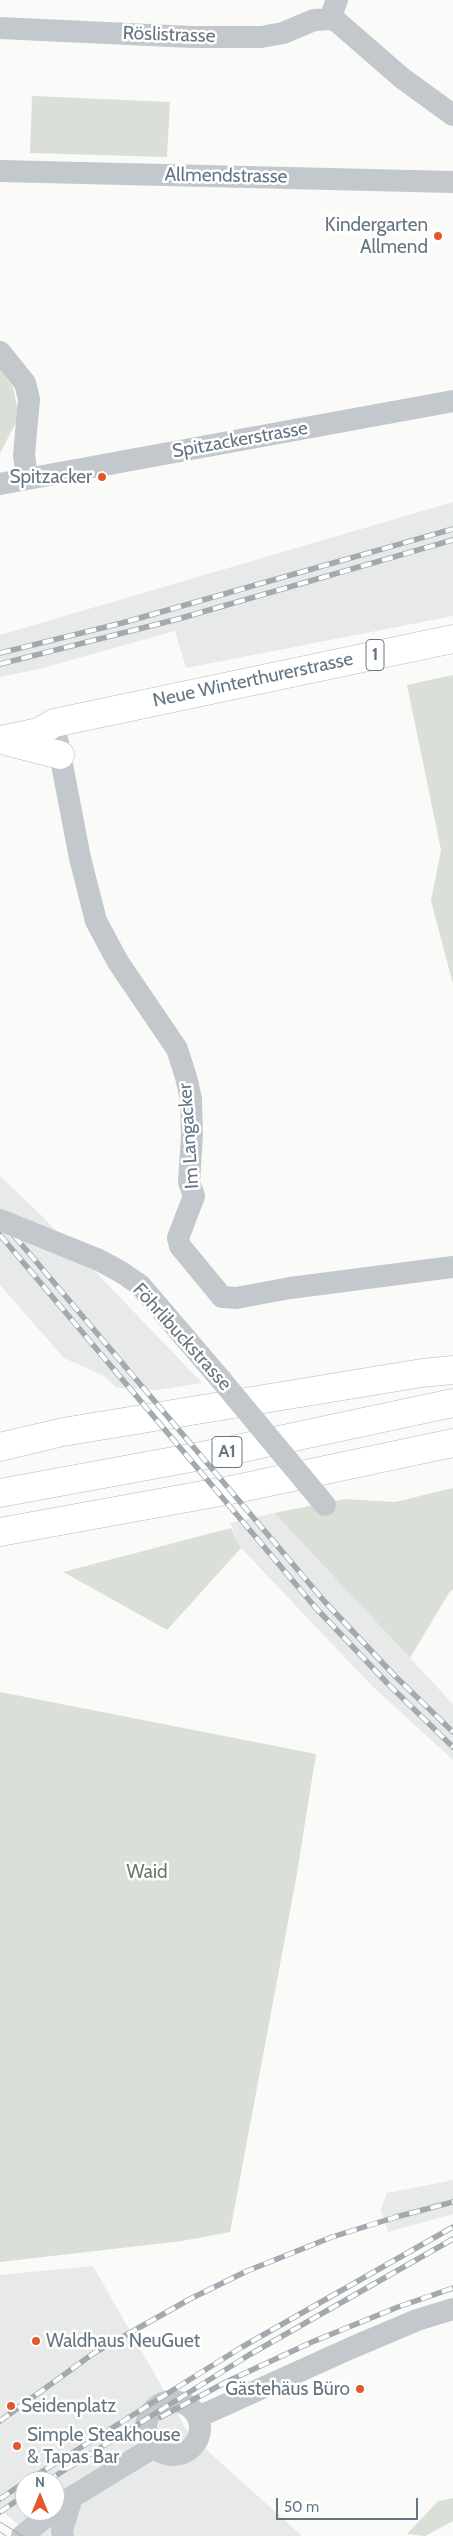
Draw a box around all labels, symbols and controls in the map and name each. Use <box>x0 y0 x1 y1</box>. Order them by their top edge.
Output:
street label: Röslistrasse <box>122 22 216 48</box>
street label: Allmendstrasse <box>164 164 288 188</box>
place label: Kindergarten Allmend <box>325 214 428 258</box>
marker: Kindergarten Allmend <box>432 230 444 242</box>
street label: Spitzackerstrasse <box>170 417 310 463</box>
place label: Spitzacker <box>9 466 92 488</box>
marker: Spitzacker <box>96 471 108 483</box>
road number: 1 <box>366 640 384 670</box>
street label: Neue Winterthurerstrasse <box>151 648 355 712</box>
street label: Im Langacker <box>174 1082 204 1190</box>
street label: Föhrlibuckstrasse <box>128 1279 236 1395</box>
road number: A1 <box>212 1436 242 1468</box>
park label: Waid <box>127 1861 167 1883</box>
place label: Waldhaus NeuGuet <box>46 2330 200 2352</box>
marker: Waldhaus NeuGuet <box>30 2335 42 2347</box>
place label: Gästehäus Büro <box>225 2378 350 2400</box>
marker: Gästehäus Büro <box>354 2383 366 2395</box>
place label: Seidenplatz <box>21 2395 116 2417</box>
marker: Seidenplatz <box>5 2400 17 2412</box>
place label: Simple Steakhouse & Tapas Bar <box>27 2424 180 2468</box>
marker: Simple Steakhouse & Tapas Bar <box>11 2440 23 2452</box>
north arrow <box>15 2471 65 2521</box>
text: N <box>35 2473 45 2491</box>
scale bar <box>278 2488 420 2520</box>
text: 50 m <box>284 2498 319 2516</box>

